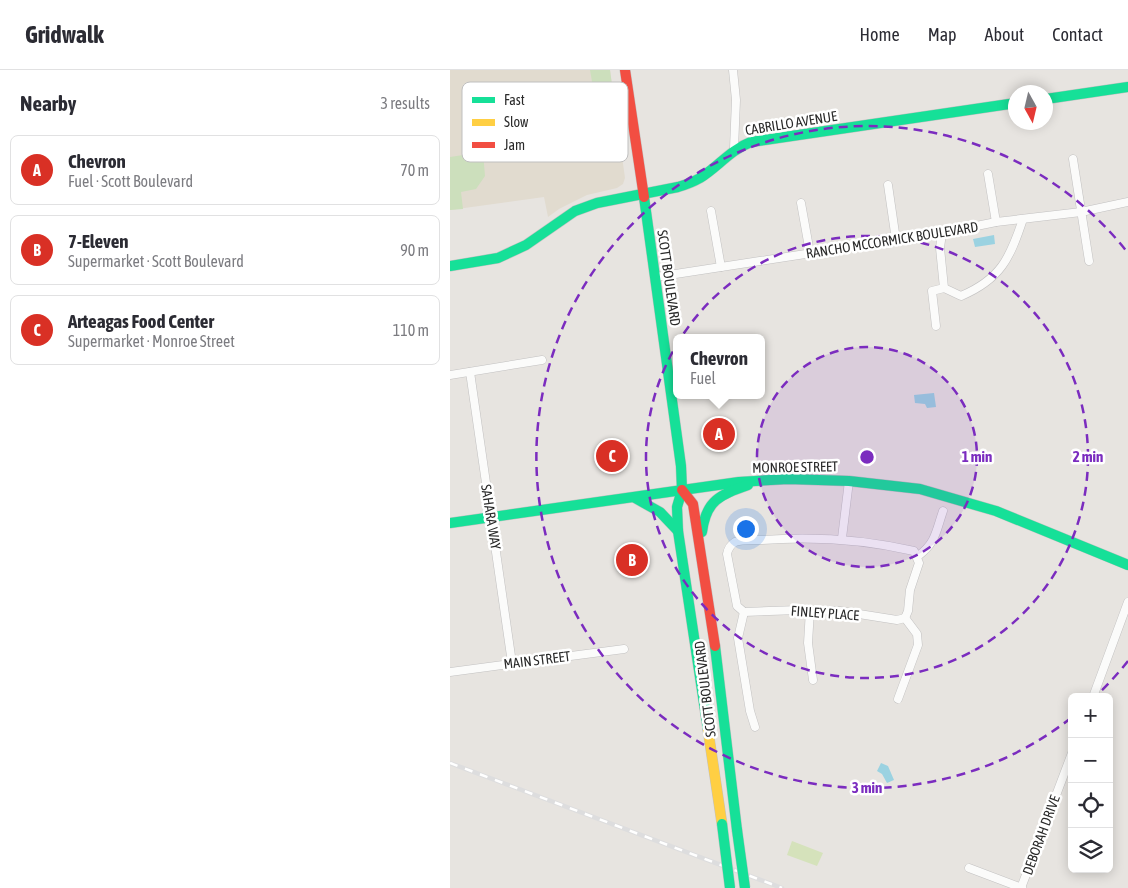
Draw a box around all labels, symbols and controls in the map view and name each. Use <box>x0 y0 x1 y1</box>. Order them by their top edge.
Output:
text: Gridwalk <box>25 21 104 48</box>
text: Home <box>860 24 900 45</box>
text: Map <box>928 24 957 45</box>
text: About <box>985 24 1024 45</box>
text: Contact <box>1052 24 1103 45</box>
legend <box>462 82 628 162</box>
north arrow <box>1008 85 1053 130</box>
text: Nearby <box>20 91 76 115</box>
text: Fast <box>504 92 525 108</box>
text: 3 results <box>380 94 430 112</box>
street label: CABRILLO AVENUE <box>744 108 838 138</box>
text: Slow <box>504 114 529 130</box>
text: Jam <box>504 137 525 153</box>
text: Chevron <box>68 150 126 172</box>
text: A <box>33 161 41 179</box>
text: 70 m <box>400 161 429 179</box>
text: Fuel · Scott Boulevard <box>68 172 193 190</box>
street label: RANCHO MCCORMICK BOULEVARD <box>805 218 979 262</box>
street label: SCOTT BOULEVARD <box>654 229 684 327</box>
text: 7-Eleven <box>68 230 129 252</box>
text: B <box>33 241 41 259</box>
text: 90 m <box>400 241 429 259</box>
text: Supermarket · Scott Boulevard <box>68 252 244 270</box>
text: Arteagas Food Center <box>68 310 214 332</box>
text: C <box>33 321 41 339</box>
text: 110 m <box>393 321 429 339</box>
text: Supermarket · Monroe Street <box>68 332 235 350</box>
popup <box>673 334 765 399</box>
text: Chevron <box>690 347 748 369</box>
text: Fuel <box>690 369 716 387</box>
pin: A <box>703 415 735 453</box>
pin: C <box>596 437 628 475</box>
centre of rings <box>858 448 876 466</box>
text: 1 min <box>962 448 992 465</box>
text: 2 min <box>1073 448 1103 465</box>
street label: MONROE STREET <box>752 458 838 476</box>
street label: SAHARA WAY <box>478 483 504 551</box>
your location <box>733 516 759 542</box>
pin: B <box>616 541 648 579</box>
street label: FINLEY PLACE <box>790 603 860 623</box>
street label: SCOTT BOULEVARD <box>691 640 719 738</box>
street label: MAIN STREET <box>503 648 571 672</box>
map controls <box>1068 693 1113 873</box>
button: + <box>1068 693 1113 738</box>
button: − <box>1068 738 1113 783</box>
text: 3 min <box>852 779 882 796</box>
button: locate <box>1068 783 1113 828</box>
street label: DEBORAH DRIVE <box>1019 793 1063 877</box>
button: layers <box>1068 828 1113 873</box>

